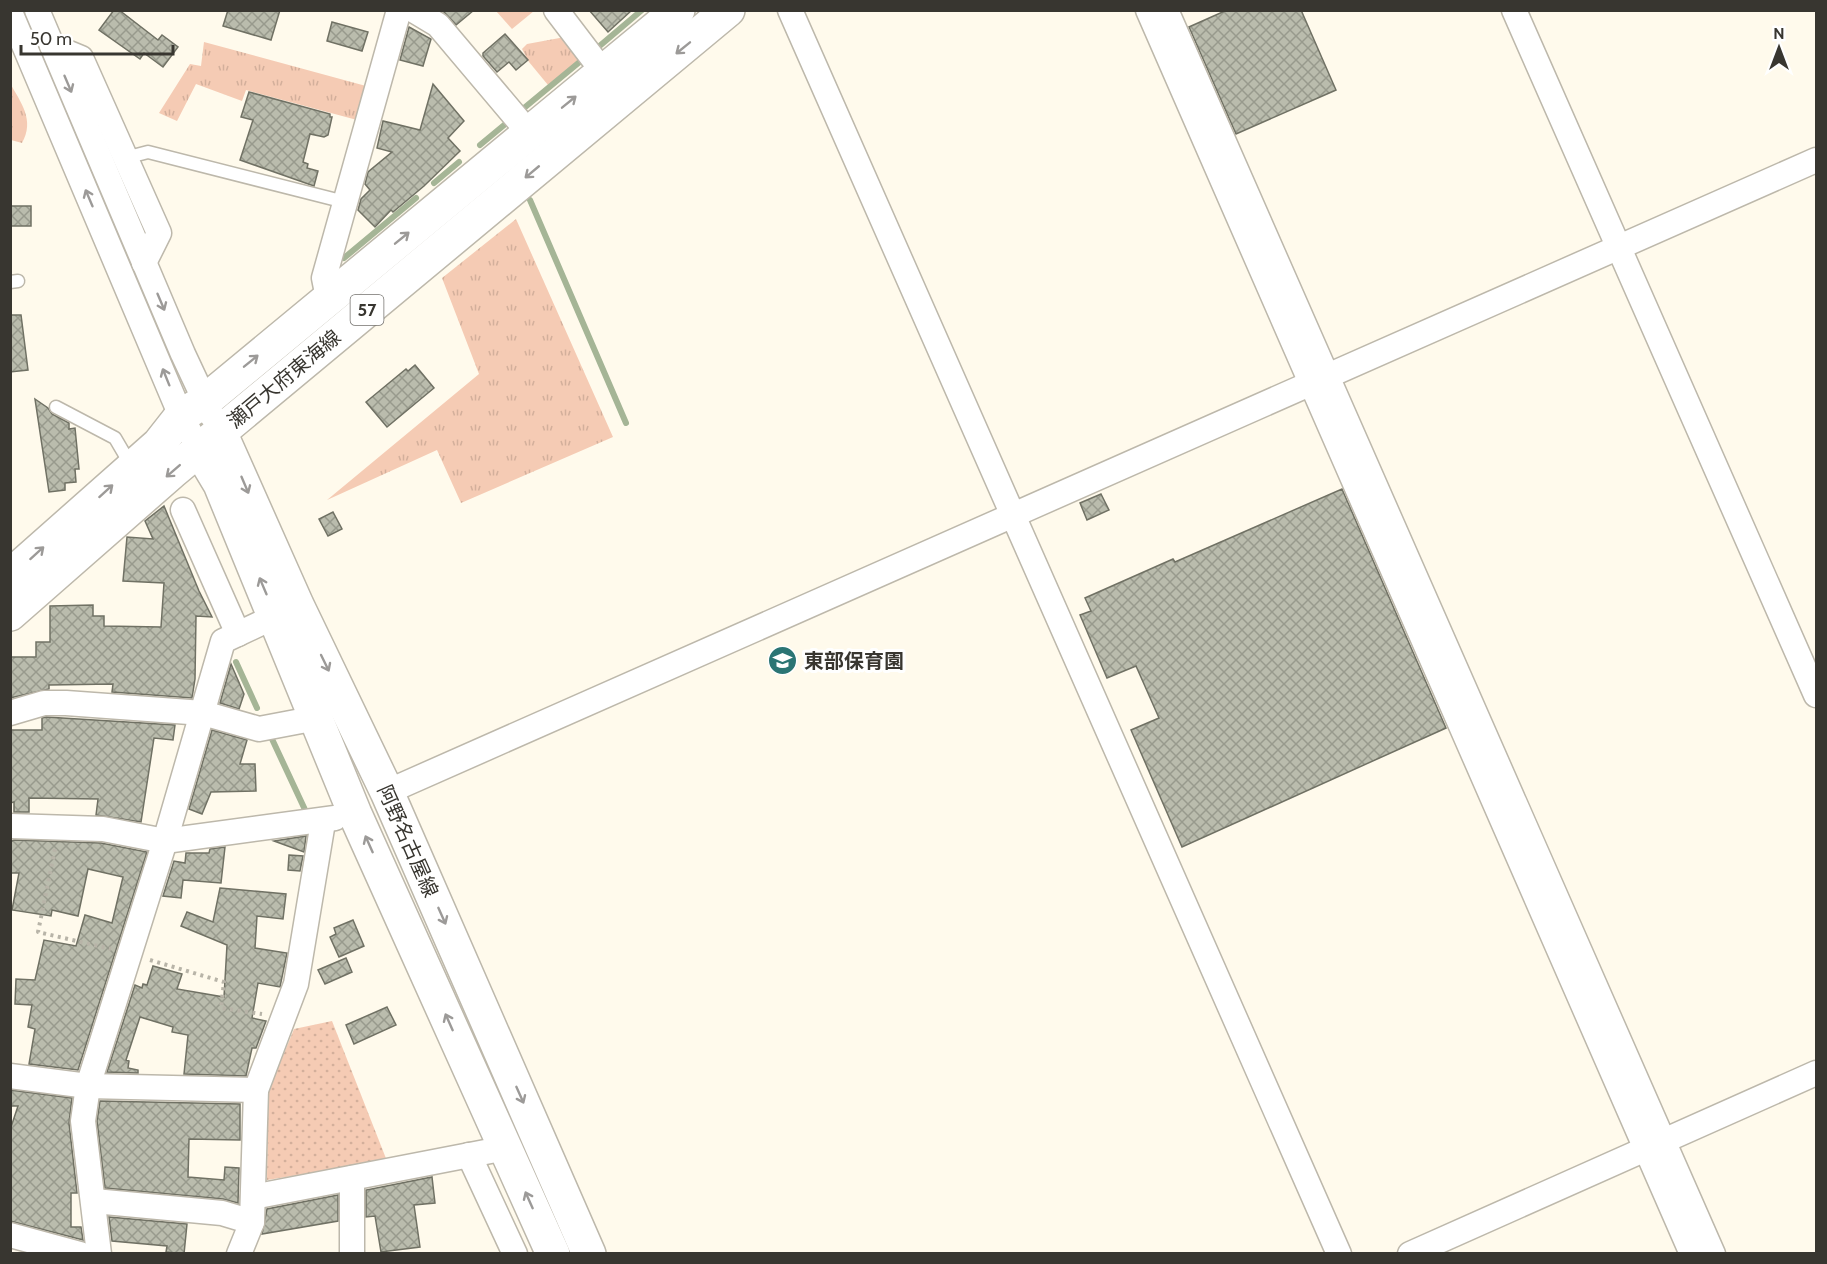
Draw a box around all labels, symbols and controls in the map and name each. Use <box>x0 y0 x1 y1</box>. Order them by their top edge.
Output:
scale bar <box>21 18 172 56</box>
north arrow <box>1749 18 1809 78</box>
text: N <box>1773 24 1785 43</box>
text: 50 m <box>30 28 72 50</box>
one-way arrow <box>676 41 691 55</box>
one-way arrow <box>63 74 74 92</box>
one-way arrow <box>561 95 577 108</box>
one-way arrow <box>525 165 540 179</box>
one-way arrow <box>83 189 95 207</box>
one-way arrow <box>394 231 409 245</box>
one-way arrow <box>156 292 167 311</box>
road number: 57 <box>350 295 384 325</box>
street label: 瀬戸大府東海線 <box>223 325 345 433</box>
one-way arrow <box>243 355 259 368</box>
one-way arrow <box>159 369 170 387</box>
one-way arrow <box>166 464 181 478</box>
one-way arrow <box>240 475 251 493</box>
one-way arrow <box>98 484 113 498</box>
one-way arrow <box>29 546 44 560</box>
one-way arrow <box>257 578 269 596</box>
school or university icon: 東部保育園 <box>767 645 799 677</box>
place label: 東部保育園 <box>804 649 904 673</box>
one-way arrow <box>319 653 331 671</box>
street label: 阿野名古屋線 <box>373 781 443 901</box>
one-way arrow <box>363 836 374 854</box>
one-way arrow <box>437 907 448 925</box>
one-way arrow <box>443 1014 454 1032</box>
one-way arrow <box>515 1085 526 1103</box>
one-way arrow <box>523 1192 534 1210</box>

